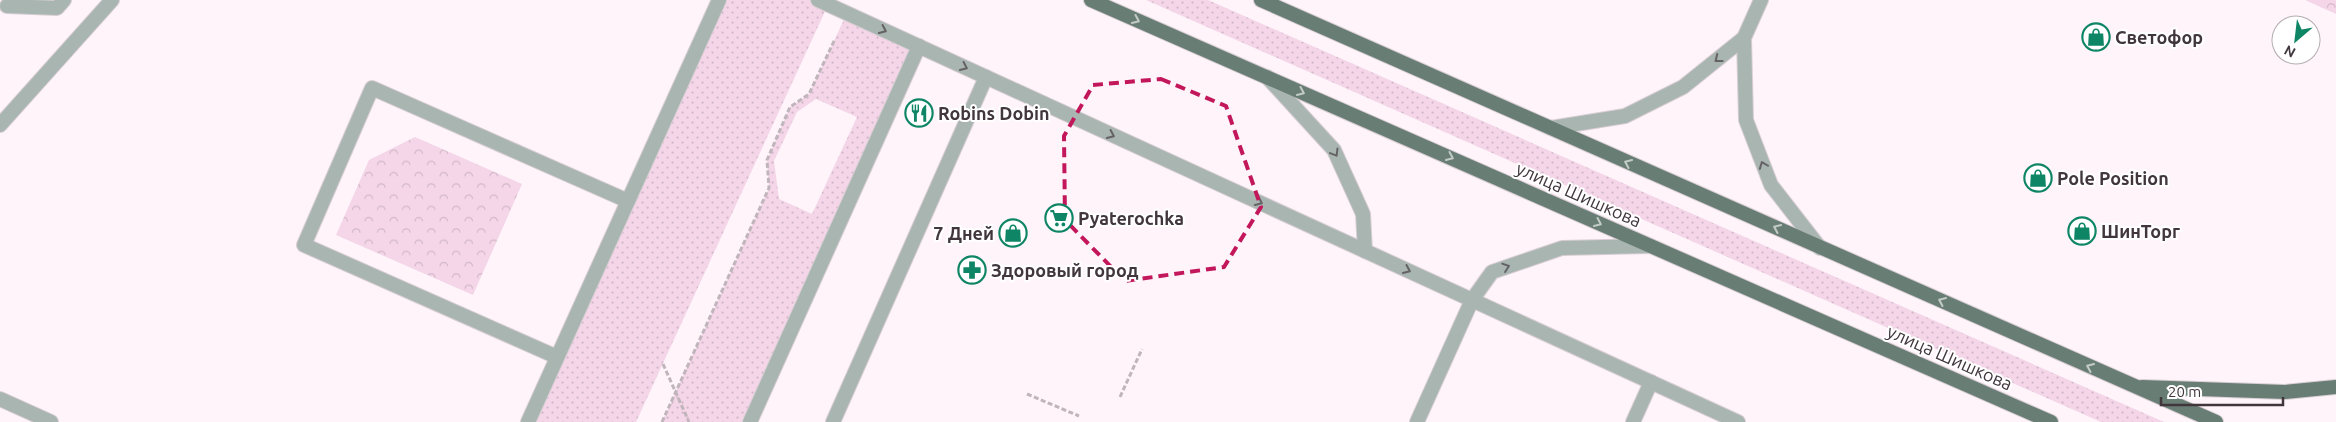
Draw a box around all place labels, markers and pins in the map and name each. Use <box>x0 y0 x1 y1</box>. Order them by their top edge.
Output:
shop icon: Светофор <box>2081 22 2111 52</box>
place label: Светофор <box>2115 27 2203 47</box>
restaurant icon: Robins Dobin <box>904 98 934 128</box>
place label: Robins Dobin <box>938 103 1050 123</box>
shop icon: Pole Position <box>2023 163 2053 193</box>
place label: Pole Position <box>2057 168 2169 188</box>
supermarket icon: Pyaterochka <box>1044 203 1074 233</box>
place label: Pyaterochka <box>1078 208 1184 228</box>
shop icon: ШинТорг <box>2067 216 2097 246</box>
shop icon: 7 Дней <box>998 218 1028 248</box>
place label: ШинТорг <box>2101 221 2180 241</box>
place label: 7 Дней <box>933 223 994 243</box>
pharmacy icon: Здоровый город <box>957 255 987 285</box>
place label: Здоровый город <box>991 260 1139 280</box>

